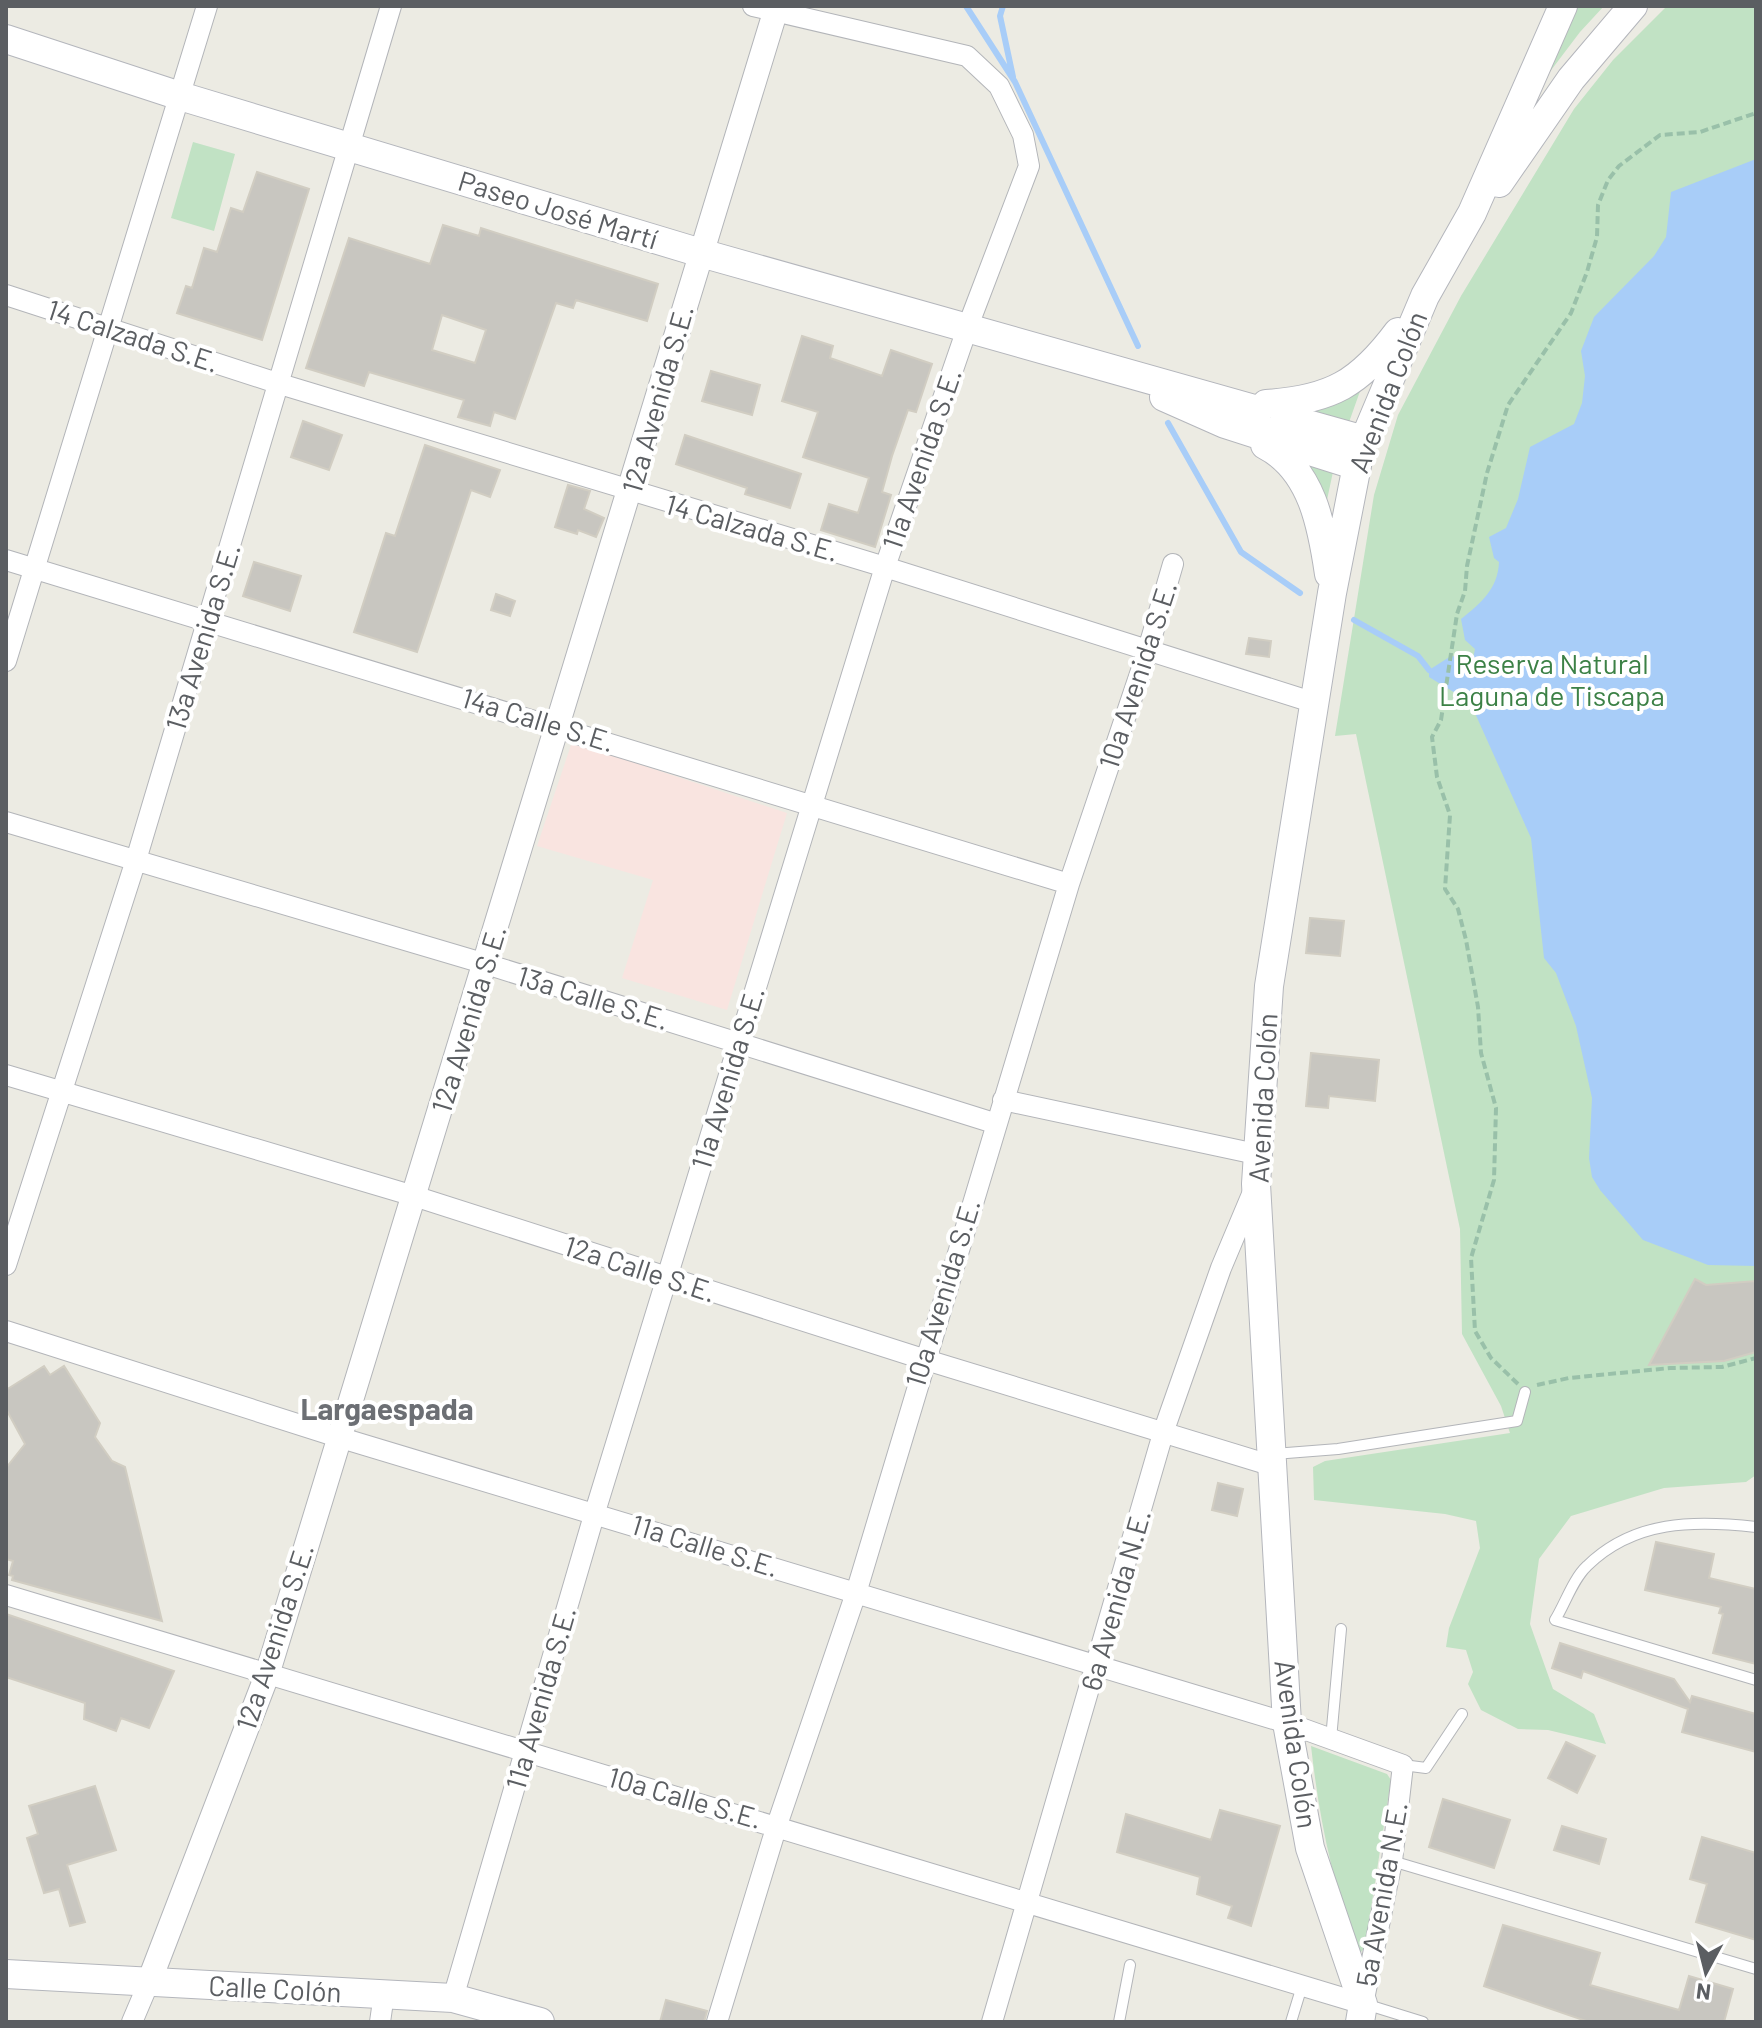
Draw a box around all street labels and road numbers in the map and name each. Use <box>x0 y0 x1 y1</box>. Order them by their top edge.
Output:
street label: Paseo José Martí <box>455 163 662 256</box>
street label: 14 Calzada S.E. <box>43 291 224 379</box>
street label: 12a Avenida S.E. <box>614 301 700 497</box>
street label: Avenida Colón <box>1341 306 1433 477</box>
street label: 11a Avenida S.E. <box>874 364 968 554</box>
street label: 14 Calzada S.E. <box>662 486 843 568</box>
street label: 13a Avenida S.E. <box>157 539 247 734</box>
street label: 10a Avenida S.E. <box>1091 577 1183 773</box>
street label: 14a Calle S.E. <box>458 680 619 758</box>
street label: 12a Avenida S.E. <box>423 921 513 1117</box>
street label: 13a Calle S.E. <box>513 958 673 1036</box>
street label: 11a Avenida S.E. <box>683 982 771 1173</box>
street label: Avenida Colón <box>1241 1012 1283 1184</box>
street label: 10a Avenida S.E. <box>897 1194 987 1391</box>
street label: 12a Calle S.E. <box>560 1228 721 1309</box>
street label: 6a Avenida N.E. <box>1073 1505 1157 1694</box>
street label: 11a Calle S.E. <box>627 1506 783 1584</box>
street label: 12a Avenida S.E. <box>228 1539 320 1734</box>
street label: 11a Avenida S.E. <box>498 1602 582 1793</box>
street label: Avenida Colón <box>1268 1657 1326 1830</box>
street label: 10a Calle S.E. <box>604 1759 766 1835</box>
street label: 5a Avenida N.E. <box>1348 1799 1414 1989</box>
street label: Calle Colón <box>208 1968 342 2008</box>

